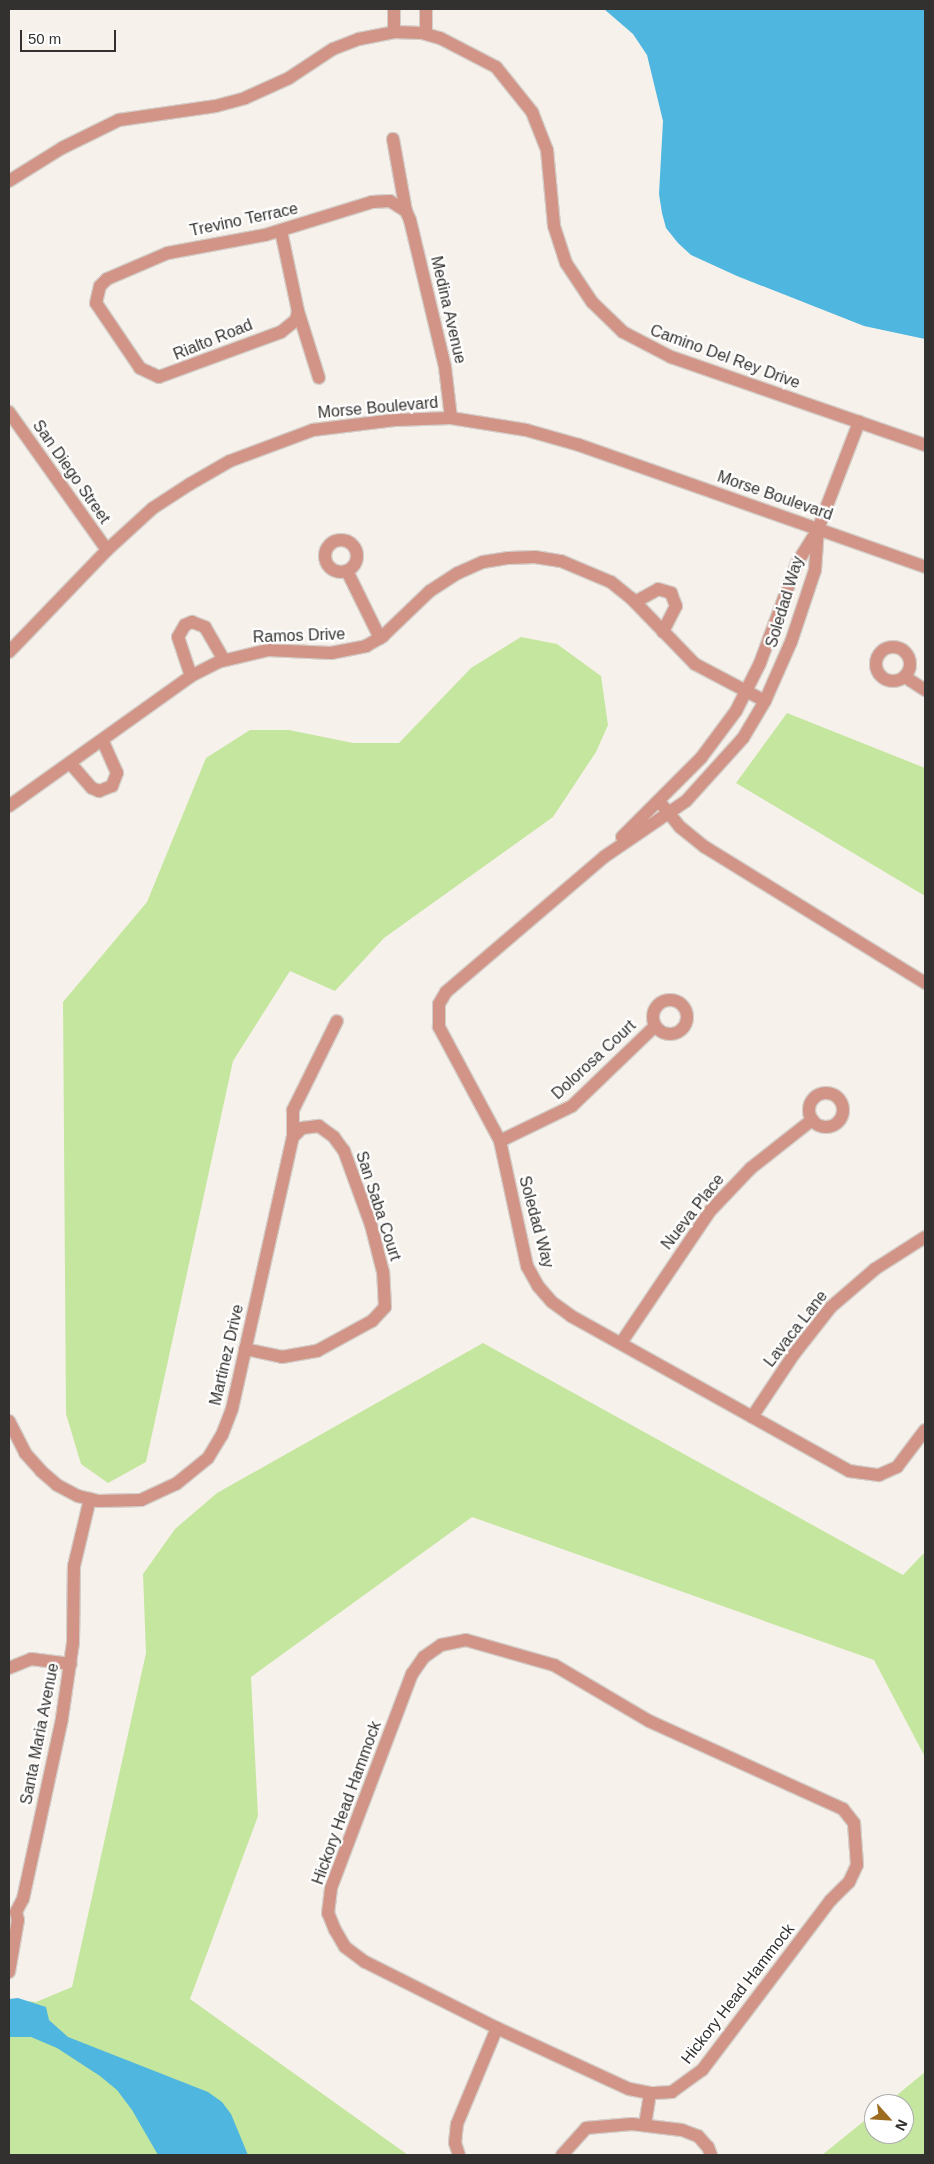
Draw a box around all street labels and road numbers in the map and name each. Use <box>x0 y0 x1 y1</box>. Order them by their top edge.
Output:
street label: Trevino Terrace <box>188 199 300 241</box>
street label: Medina Avenue <box>426 254 470 366</box>
street label: Rialto Road <box>171 315 255 365</box>
street label: Camino Del Rey Drive <box>647 321 803 393</box>
street label: Morse Boulevard <box>317 393 439 423</box>
street label: San Diego Street <box>28 417 114 527</box>
street label: Morse Boulevard <box>715 467 835 525</box>
street label: Soledad Way <box>762 554 808 650</box>
street label: Ramos Drive <box>252 625 346 647</box>
street label: Dolorosa Court <box>548 1016 640 1104</box>
street label: San Saba Court <box>351 1149 405 1263</box>
street label: Nueva Place <box>658 1170 728 1254</box>
street label: Soledad Way <box>514 1174 558 1270</box>
street label: Lavaca Lane <box>760 1287 832 1371</box>
street label: Martinez Drive <box>206 1303 248 1407</box>
street label: Santa Maria Avenue <box>17 1661 63 1807</box>
street label: Hickory Head Hammock <box>308 1719 386 1887</box>
street label: Hickory Head Hammock <box>677 1920 799 2068</box>

